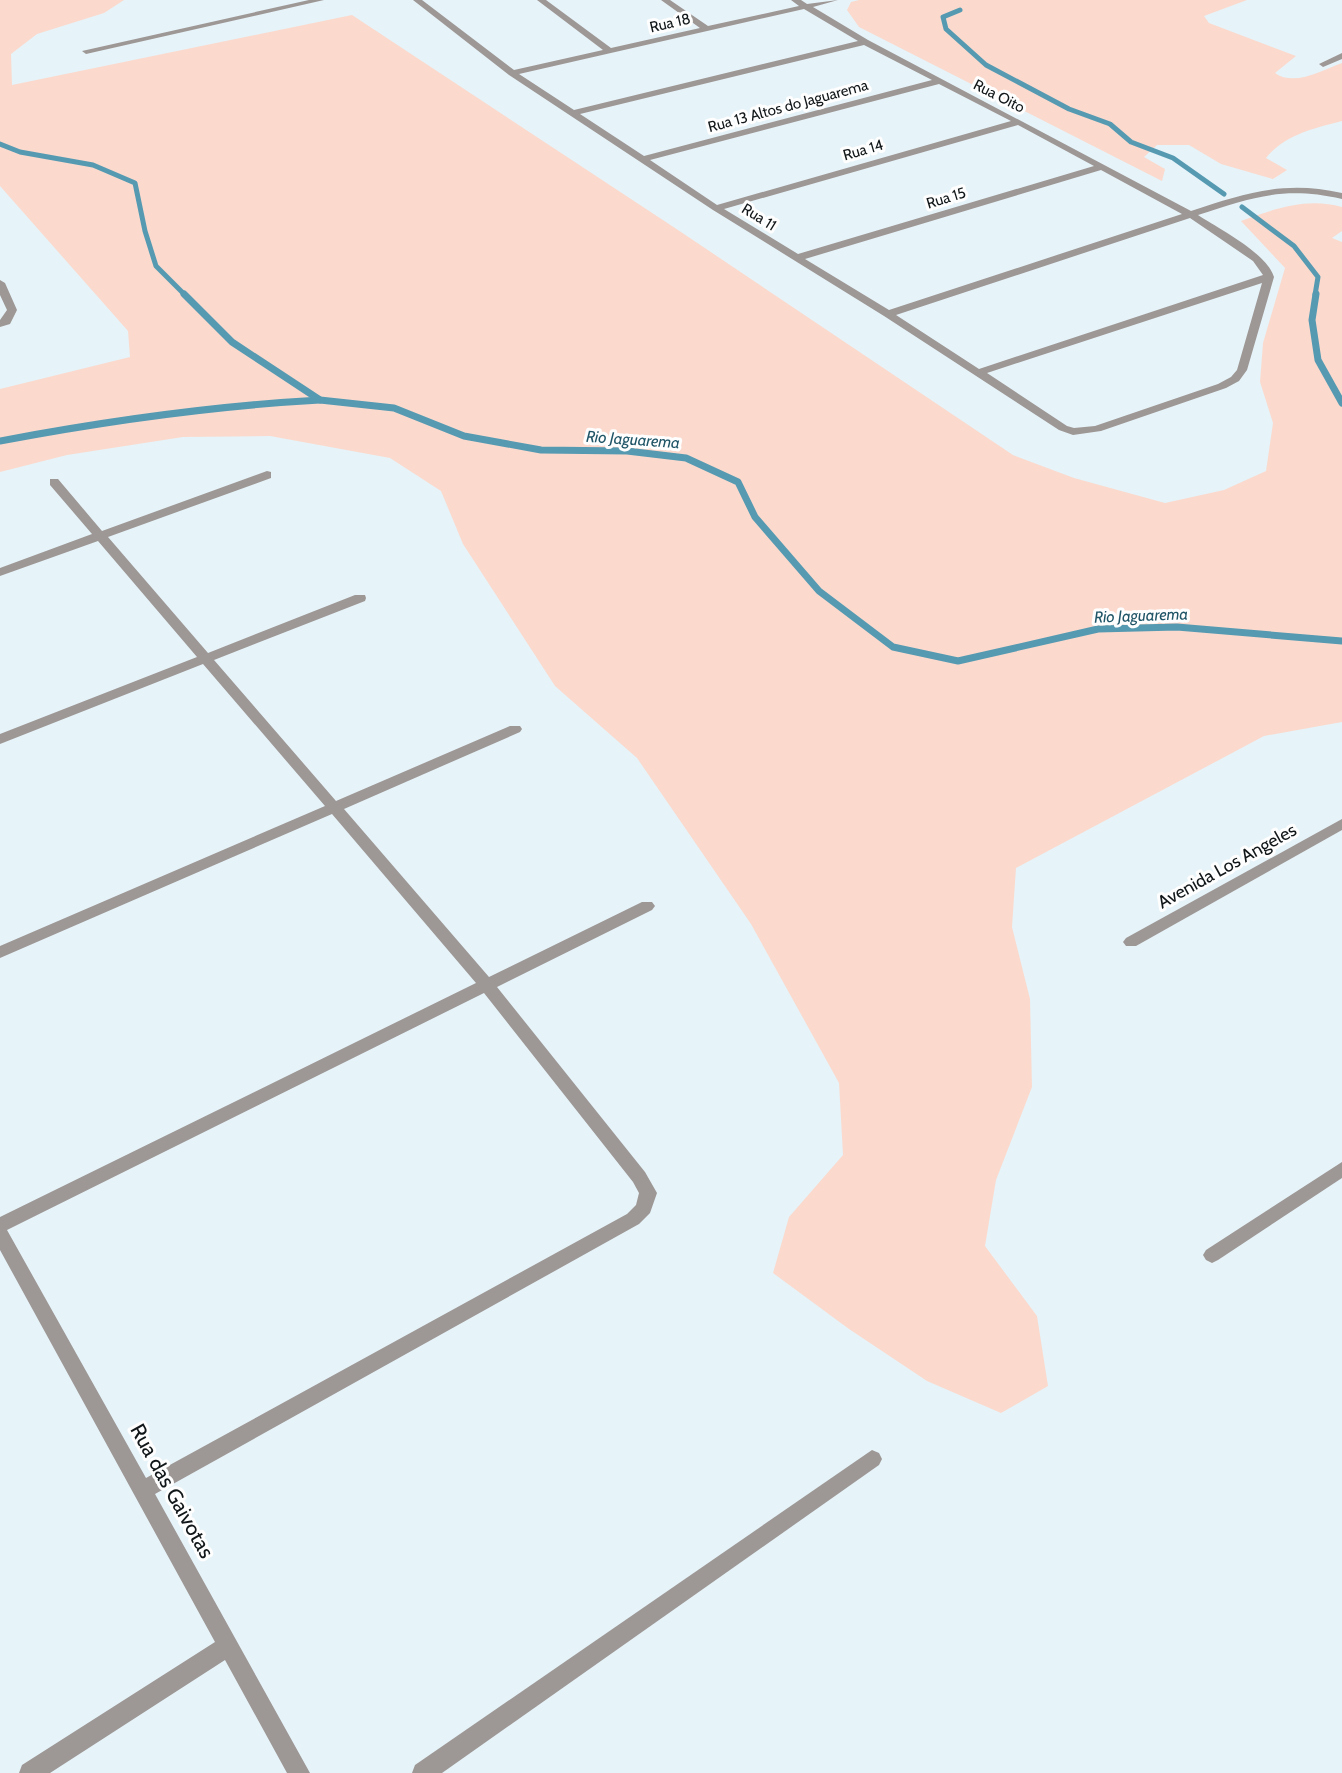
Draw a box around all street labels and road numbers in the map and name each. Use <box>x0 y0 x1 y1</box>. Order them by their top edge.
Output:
street label: Rua 18 <box>648 10 692 36</box>
street label: Rua Oito <box>970 75 1028 117</box>
street label: Rua 13 Altos do Jaguarema <box>706 76 871 136</box>
street label: Rua 14 <box>841 136 885 164</box>
street label: Rua 15 <box>924 184 968 212</box>
street label: Rua 11 <box>739 200 779 234</box>
street label: Avenida Los Angeles <box>1154 819 1300 913</box>
street label: Rua das Gaivotas <box>125 1419 220 1562</box>

